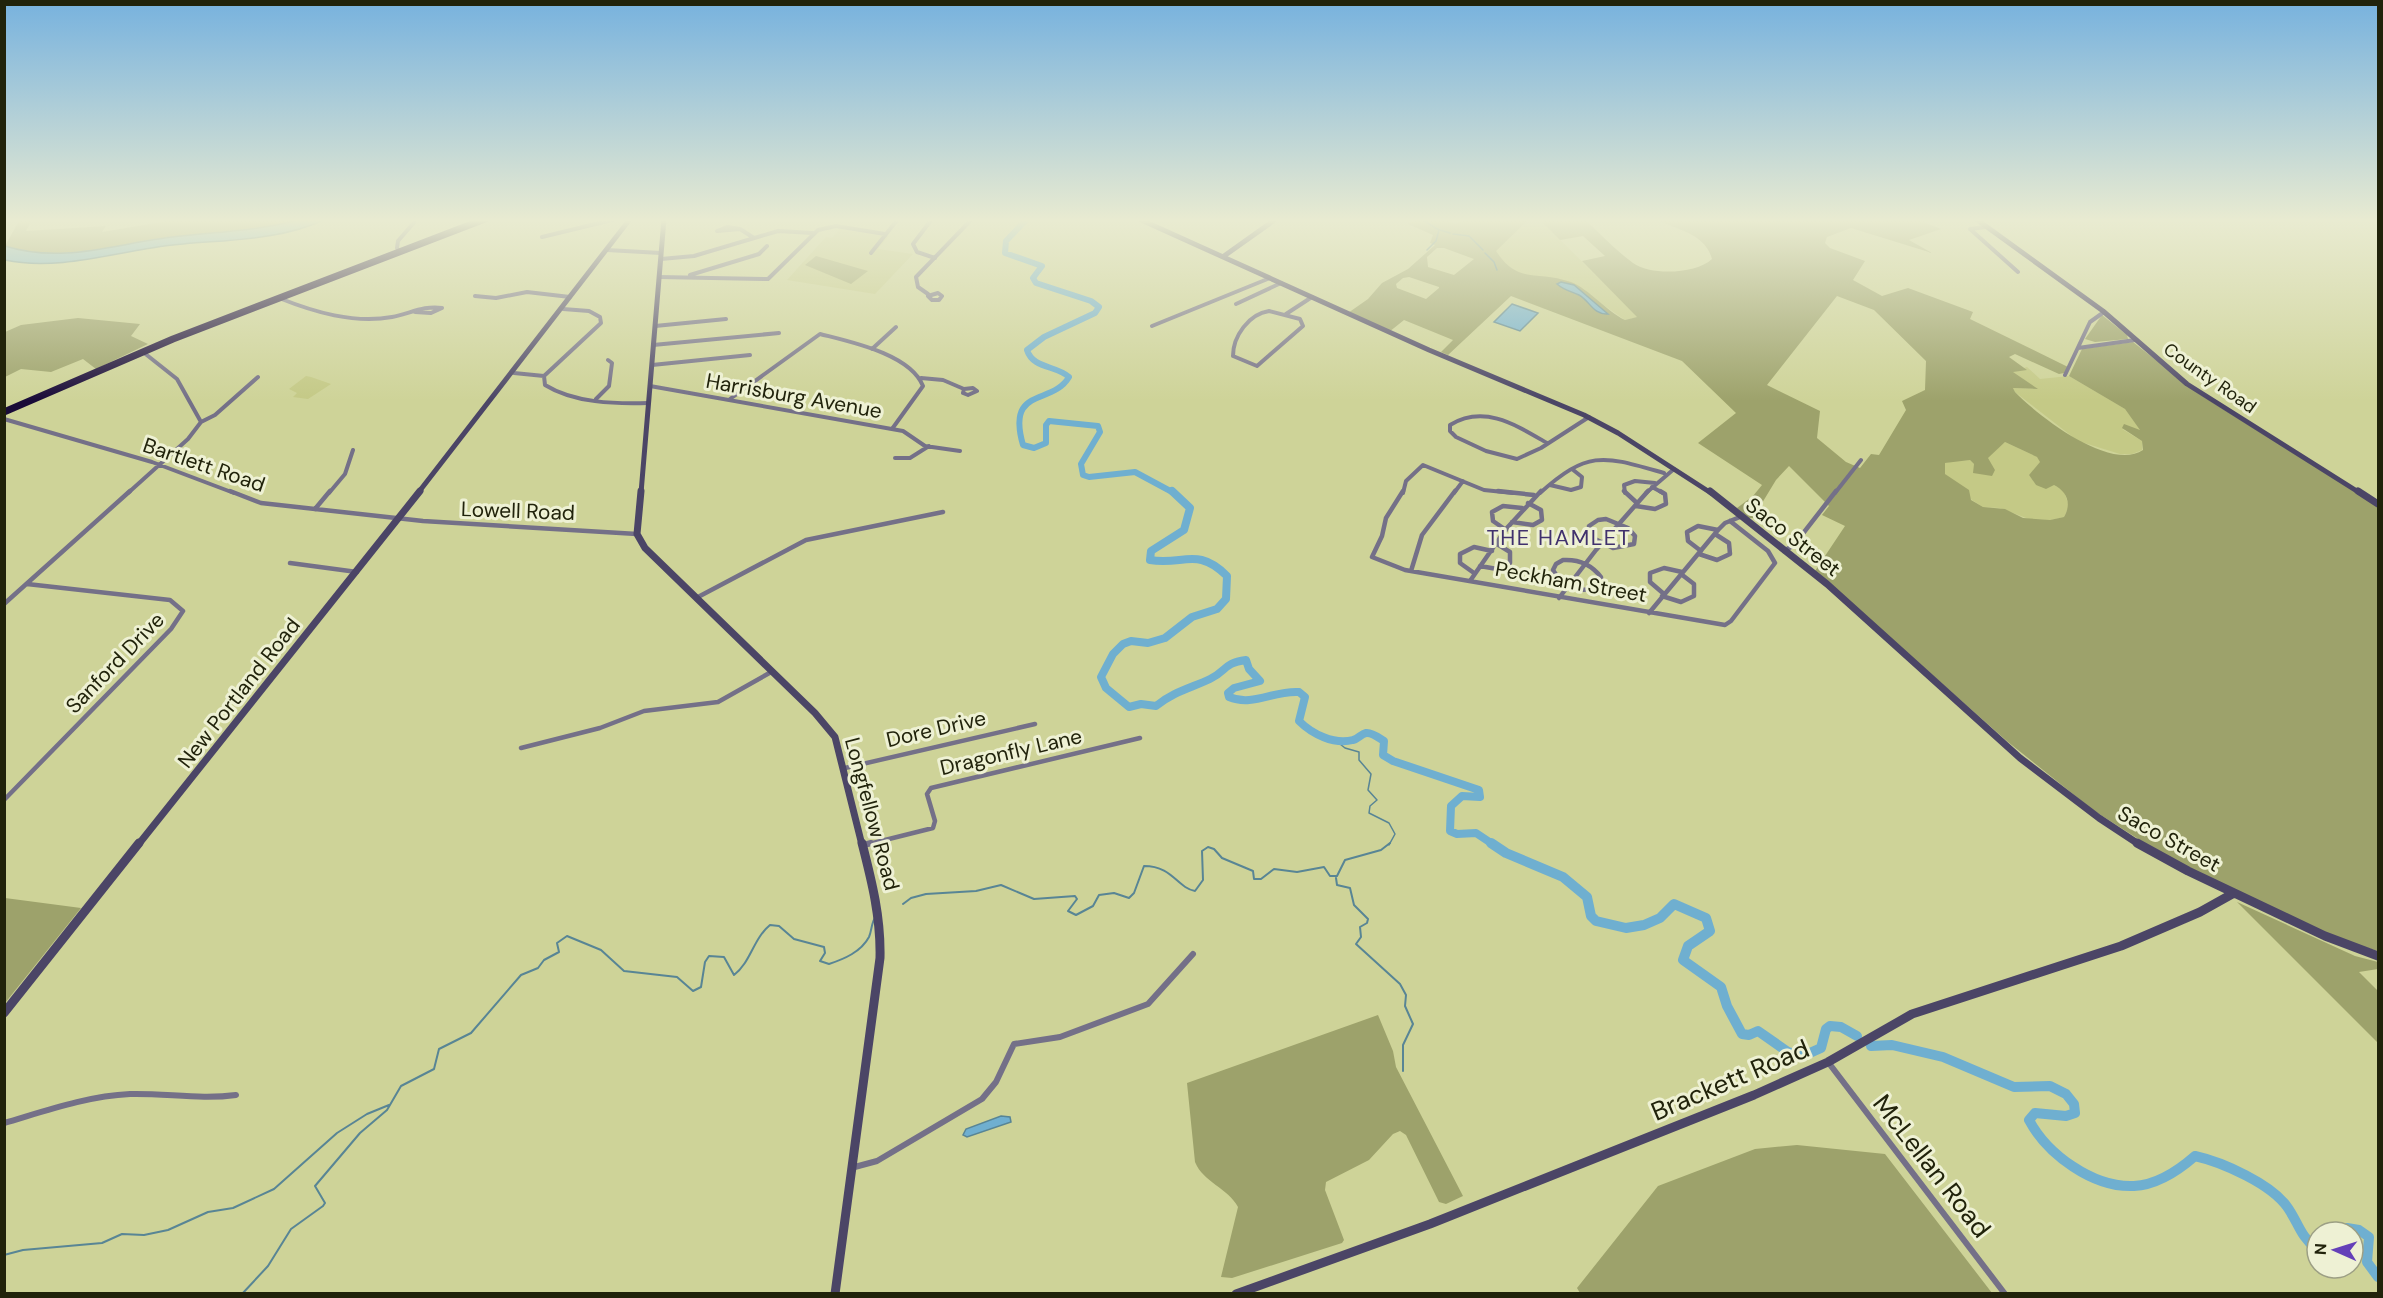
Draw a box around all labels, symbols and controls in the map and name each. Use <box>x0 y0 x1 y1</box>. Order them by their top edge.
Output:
street label: County Road <box>2159 337 2261 419</box>
street label: Harrisburg Avenue <box>704 367 884 425</box>
street label: Bartlett Road <box>139 431 269 499</box>
street label: Saco Street <box>1740 491 1846 583</box>
street label: Lowell Road <box>461 495 575 527</box>
district label: THE HAMLET <box>1486 523 1632 552</box>
street label: Peckham Street <box>1493 555 1649 609</box>
street label: Sanford Drive <box>60 606 171 720</box>
street label: New Portland Road <box>171 612 307 774</box>
street label: Dore Drive <box>883 704 989 754</box>
street label: Dragonfly Lane <box>937 722 1085 782</box>
street label: Longfellow Road <box>838 734 906 894</box>
street label: Saco Street <box>2113 799 2225 879</box>
street label: Brackett Road <box>1646 1031 1814 1129</box>
street label: McLellan Road <box>1865 1087 1999 1245</box>
north arrow <box>2305 1220 2365 1280</box>
text: N <box>2310 1243 2331 1256</box>

